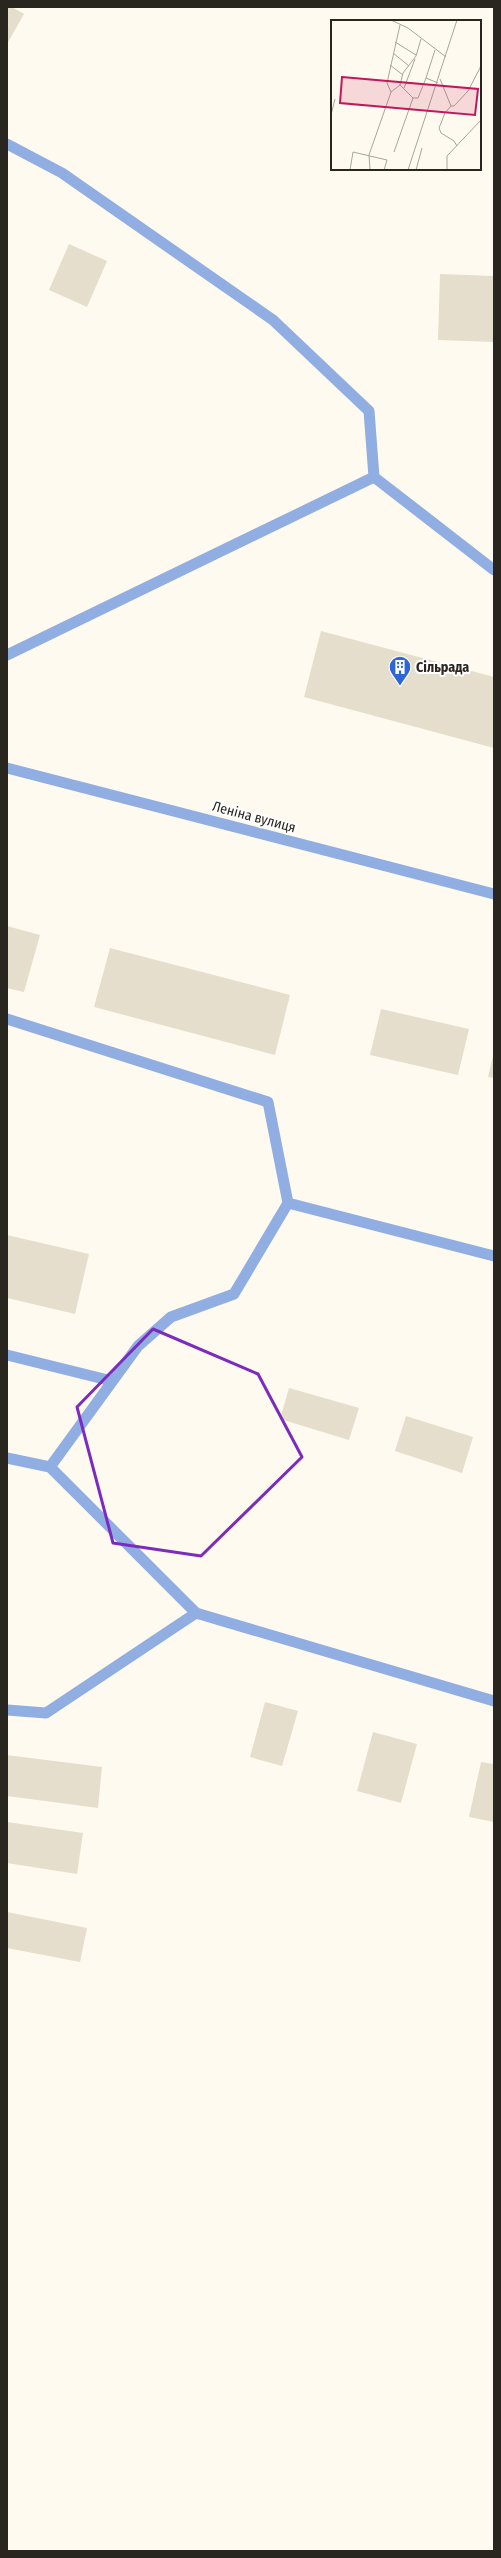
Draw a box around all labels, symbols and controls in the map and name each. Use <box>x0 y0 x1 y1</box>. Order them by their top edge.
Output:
inset map <box>331 20 481 170</box>
building icon: Сільрада <box>387 654 413 687</box>
place label: Сільрада <box>416 659 469 676</box>
street label: Леніна вулиця <box>210 798 298 836</box>

